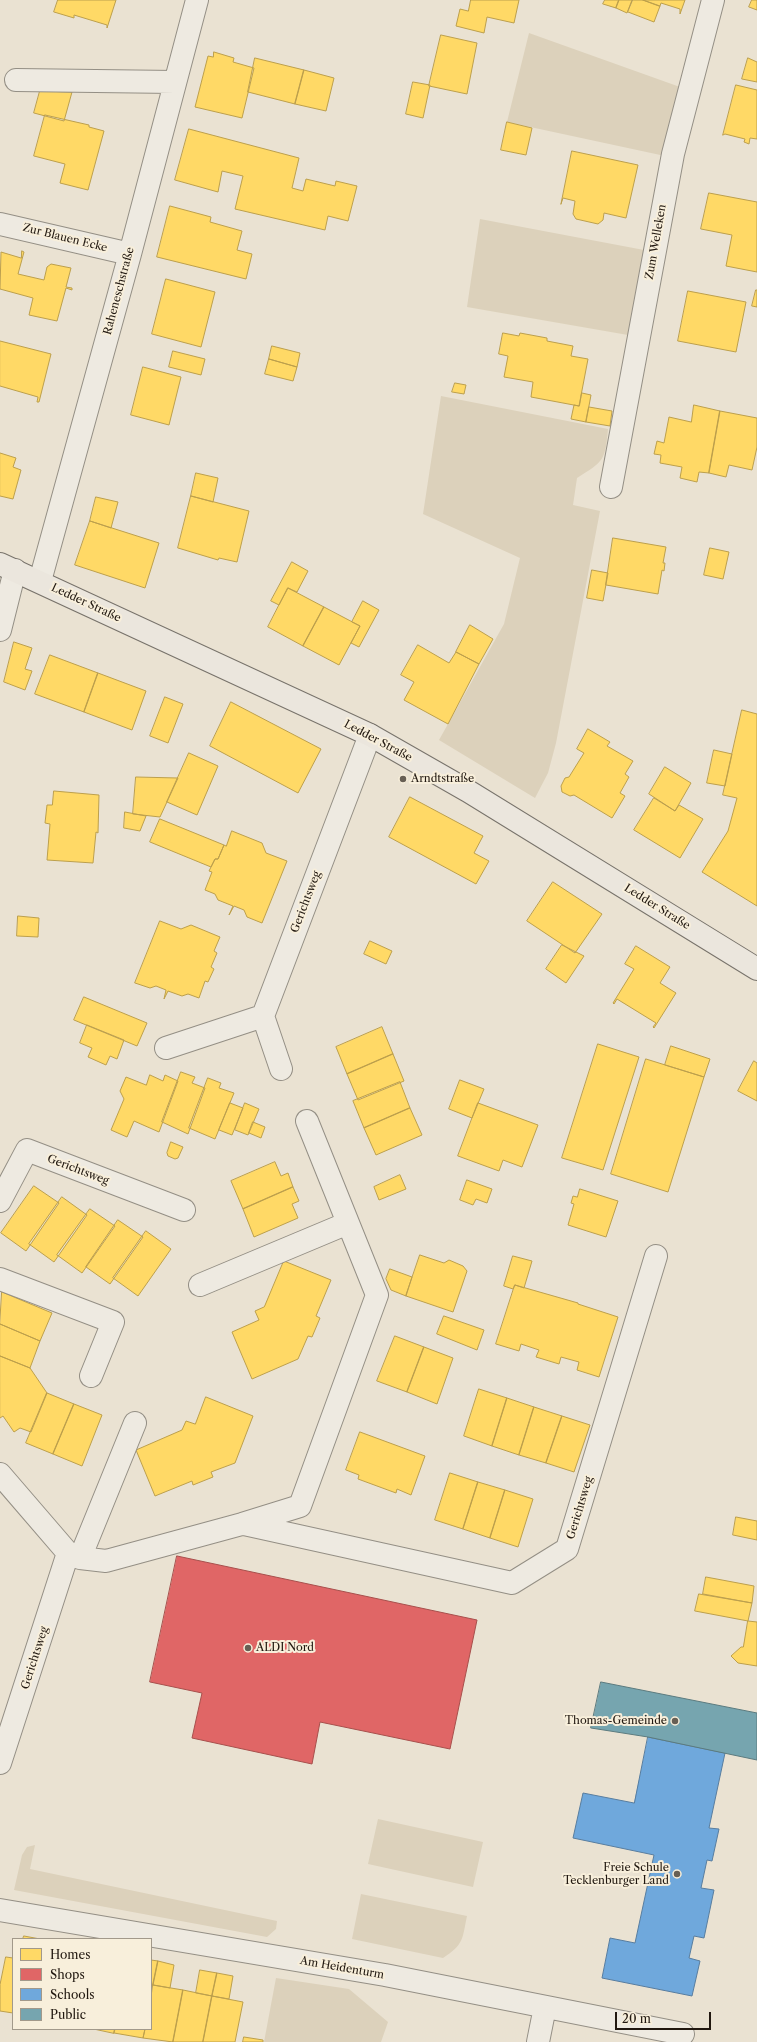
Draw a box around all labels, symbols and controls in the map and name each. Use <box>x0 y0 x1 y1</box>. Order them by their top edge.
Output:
street label: Zum Welleken <box>643 203 669 281</box>
street label: Zur Blauen Ecke <box>21 221 109 255</box>
street label: Raheneschstraße <box>101 246 137 336</box>
street label: Ledder Straße <box>49 581 123 625</box>
street label: Ledder Straße <box>342 718 414 764</box>
place label: Arndtstraße <box>411 772 474 786</box>
marker: Arndtstraße <box>398 774 408 784</box>
street label: Gerichtsweg <box>288 869 324 935</box>
street label: Ledder Straße <box>622 881 692 933</box>
street label: Gerichtsweg <box>45 1152 111 1188</box>
street label: Gerichtsweg <box>564 1475 596 1541</box>
street label: Gerichtsweg <box>19 1625 51 1691</box>
place label: ALDI Nord <box>256 1641 314 1655</box>
marker: ALDI Nord <box>243 1643 253 1653</box>
place label: Thomas-Gemeinde <box>565 1714 667 1728</box>
marker: Thomas-Gemeinde <box>670 1716 680 1726</box>
place label: Freie Schule Tecklenburger Land <box>563 1861 669 1887</box>
marker: Freie Schule Tecklenburger Land <box>672 1869 682 1879</box>
legend <box>12 1938 152 2030</box>
text: Homes <box>50 1947 90 1962</box>
street label: Am Heidenturm <box>299 1954 385 1982</box>
text: Shops <box>50 1967 85 1982</box>
text: Schools <box>50 1987 95 2002</box>
scale bar <box>617 2004 713 2030</box>
text: Public <box>50 2007 86 2022</box>
text: 20 m <box>622 2011 651 2026</box>

